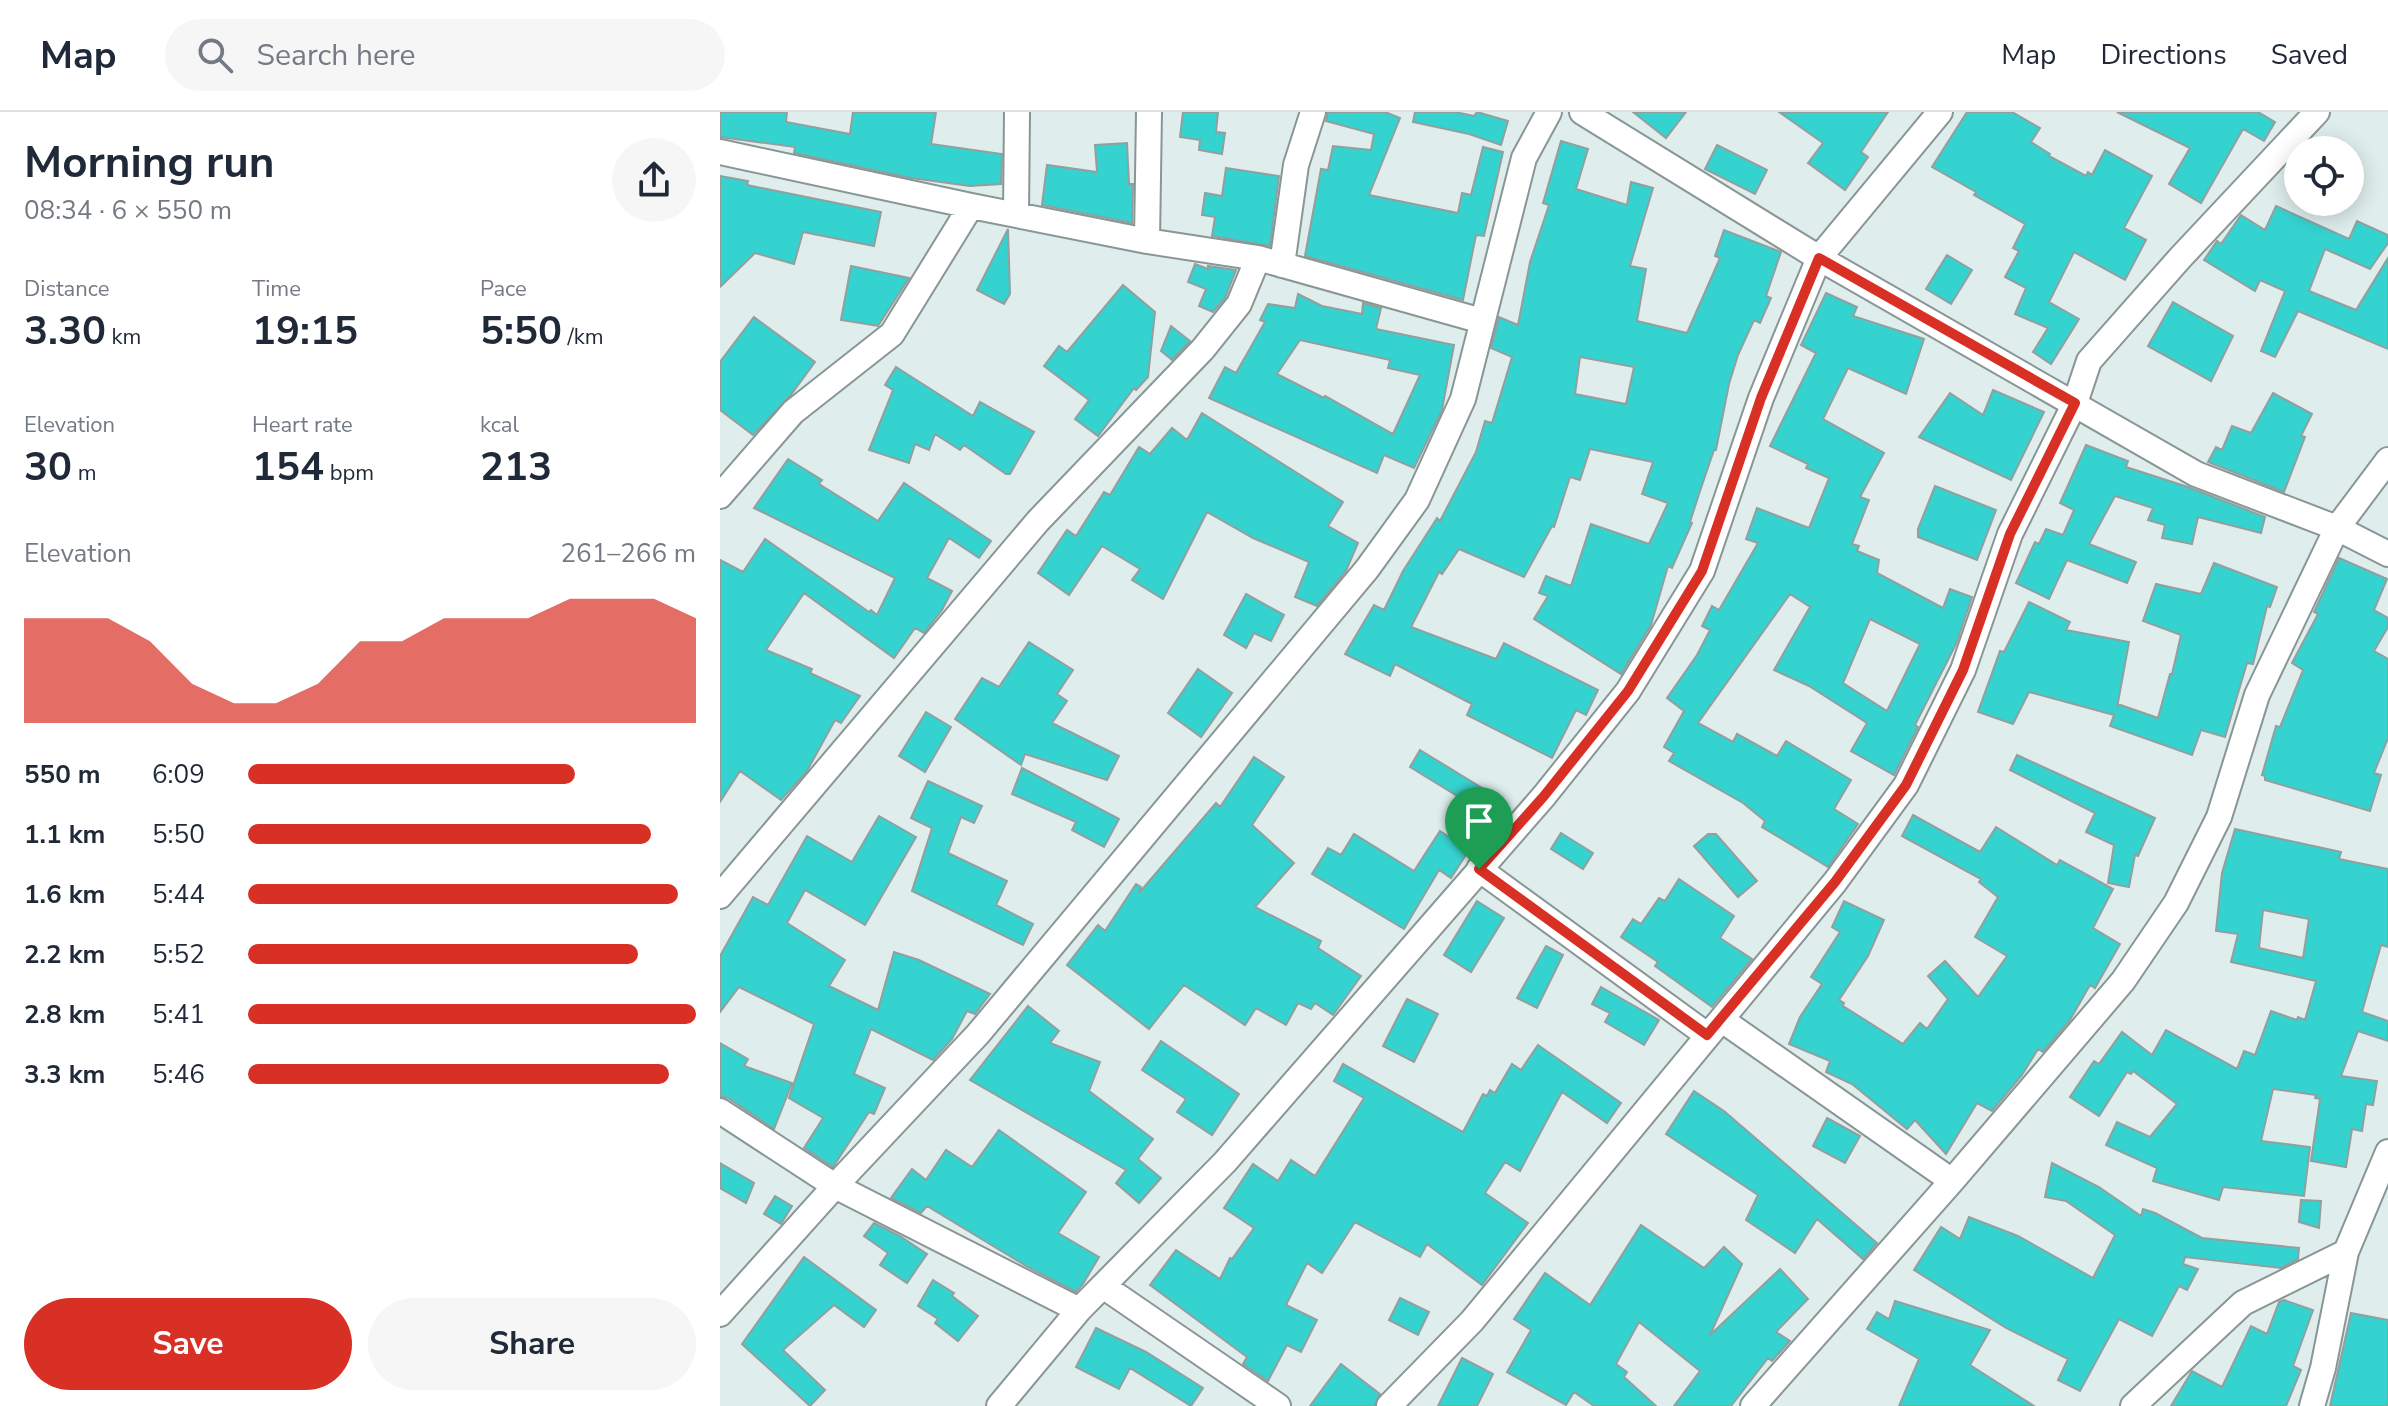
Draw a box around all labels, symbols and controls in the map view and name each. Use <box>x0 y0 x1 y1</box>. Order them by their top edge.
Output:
search box <box>165 19 725 91</box>
text: Map <box>40 30 117 81</box>
icon: search <box>193 33 237 77</box>
text: Search here <box>257 35 416 76</box>
text: Map <box>2001 36 2056 74</box>
text: Directions <box>2100 36 2227 74</box>
text: Saved <box>2271 36 2348 74</box>
text: Morning run <box>24 133 274 193</box>
map controls <box>2284 136 2364 216</box>
button: locate <box>2284 136 2364 216</box>
button: share <box>612 138 696 222</box>
text: 08:34 · 6 × 550 m <box>24 193 232 228</box>
text: Distance <box>24 274 109 304</box>
text: Time <box>252 274 301 304</box>
text: Pace <box>480 274 527 304</box>
text: 3.30 <box>24 304 106 358</box>
text: 19:15 <box>252 304 358 358</box>
text: 5:50 <box>480 304 562 358</box>
text: km <box>106 322 141 352</box>
text: /km <box>562 322 604 352</box>
text: Elevation <box>24 410 115 440</box>
text: Heart rate <box>252 410 353 440</box>
text: kcal <box>480 410 519 440</box>
text: 30 <box>24 440 72 494</box>
text: 154 <box>252 440 324 494</box>
text: 213 <box>480 440 552 494</box>
text: m <box>72 458 97 488</box>
text: bpm <box>324 458 374 488</box>
text: Elevation <box>24 536 132 571</box>
text: 261–266 m <box>560 536 696 571</box>
text: 550 m <box>24 757 101 792</box>
text: 6:09 <box>152 757 205 792</box>
pin <box>1445 787 1513 869</box>
icon: arrive <box>1457 799 1501 843</box>
text: 1.1 km <box>24 817 105 852</box>
text: 5:50 <box>152 817 205 852</box>
text: 1.6 km <box>24 877 105 912</box>
text: 5:44 <box>152 877 205 912</box>
text: 2.2 km <box>24 937 105 972</box>
text: 5:52 <box>152 937 205 972</box>
text: 2.8 km <box>24 997 105 1032</box>
text: 5:41 <box>152 997 205 1032</box>
text: 3.3 km <box>24 1057 105 1092</box>
text: 5:46 <box>152 1057 205 1092</box>
button: Save <box>24 1298 352 1390</box>
button: Share <box>368 1298 696 1390</box>

